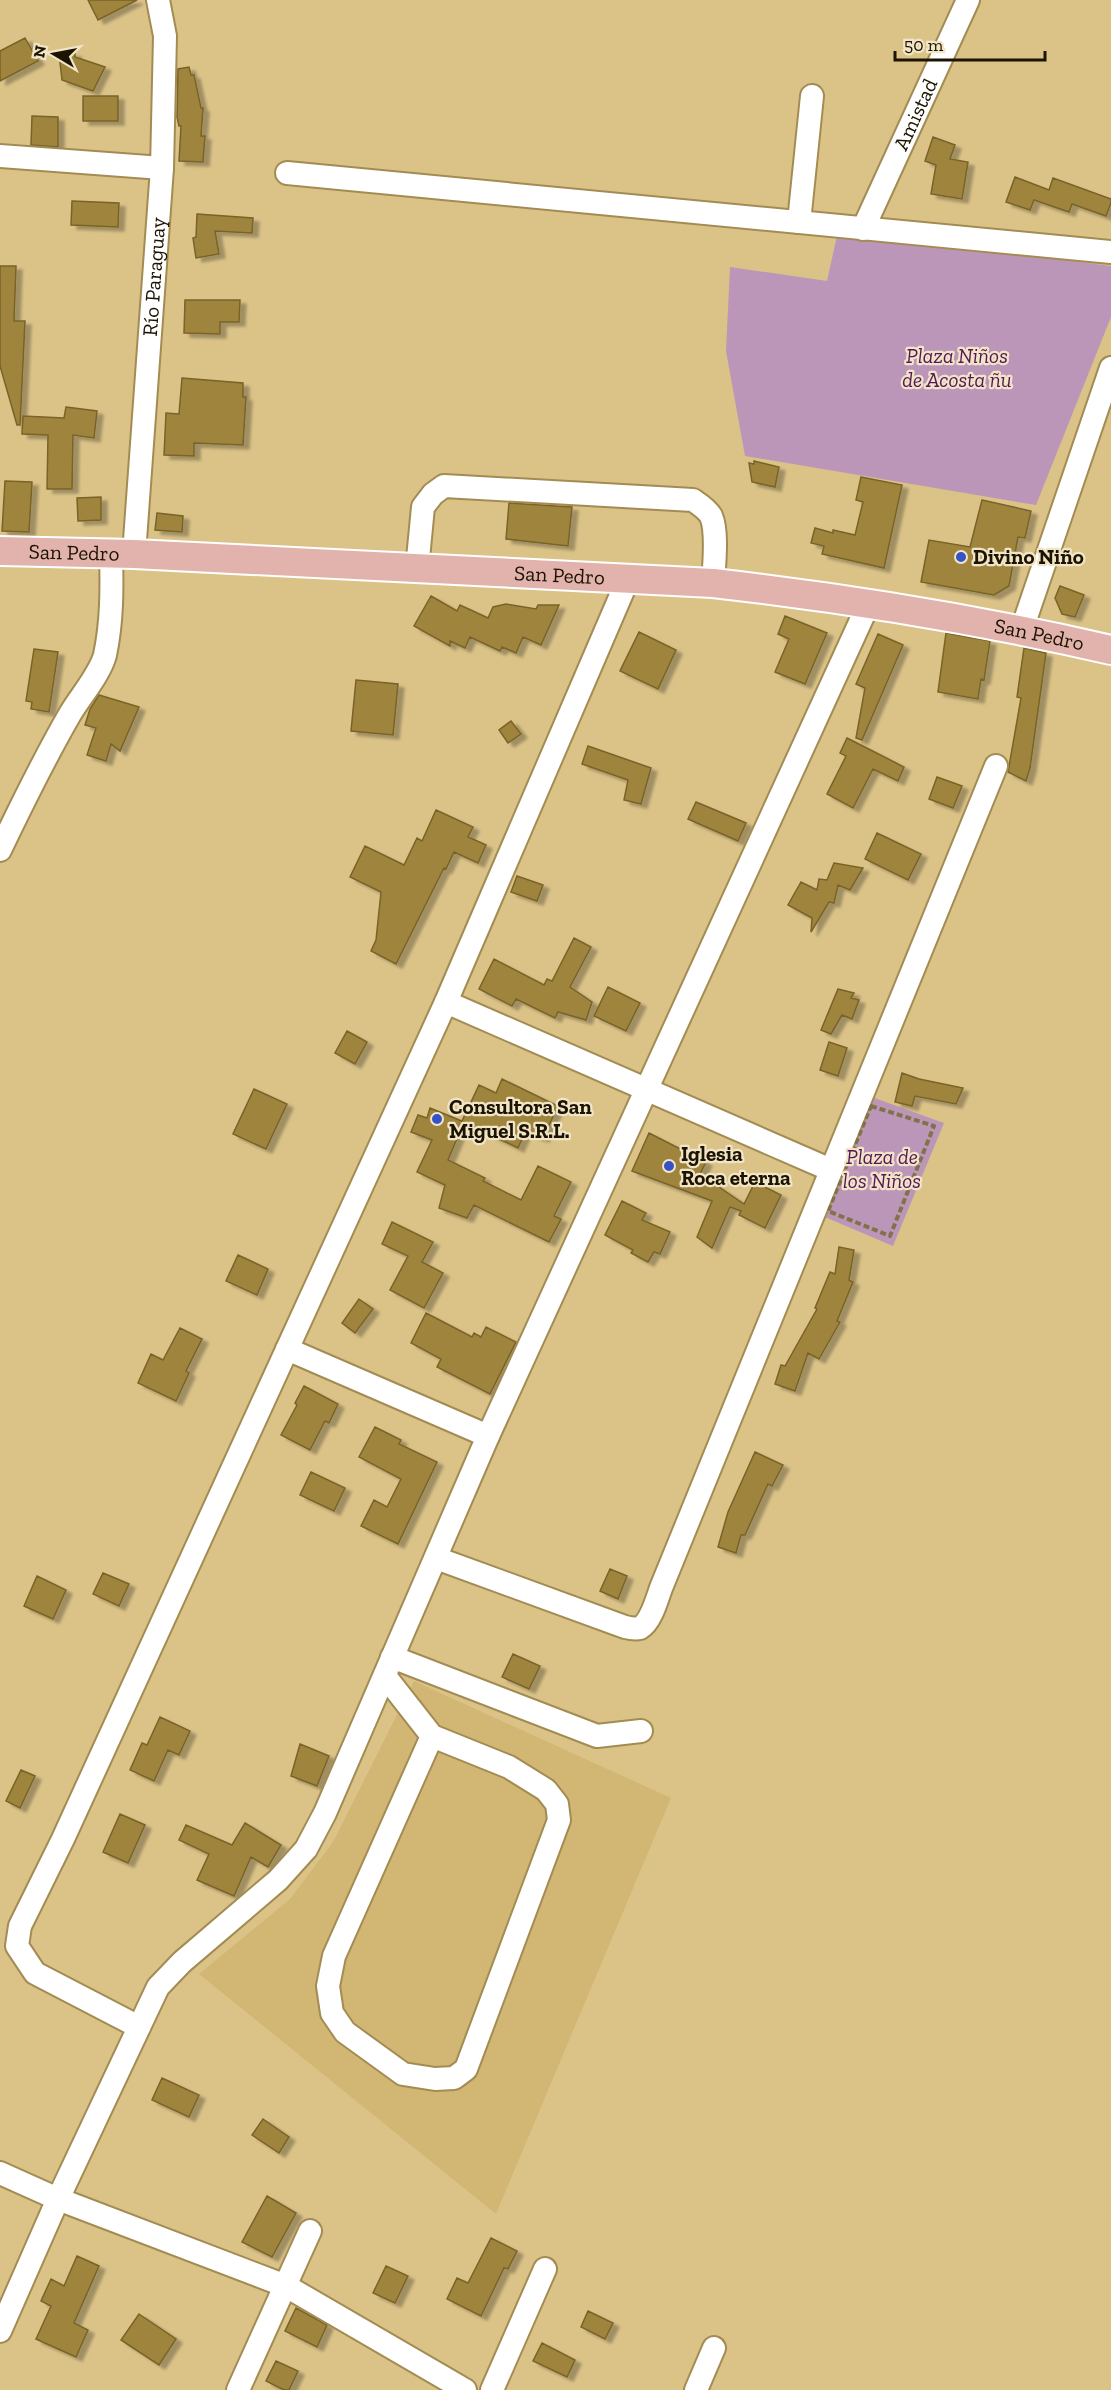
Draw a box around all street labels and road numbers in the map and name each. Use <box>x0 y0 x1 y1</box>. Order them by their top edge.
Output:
street label: Amistad <box>888 74 943 154</box>
street label: Río Paraguay <box>137 216 170 337</box>
street label: San Pedro <box>28 539 120 566</box>
street label: San Pedro <box>513 560 605 590</box>
street label: San Pedro <box>992 613 1086 656</box>

